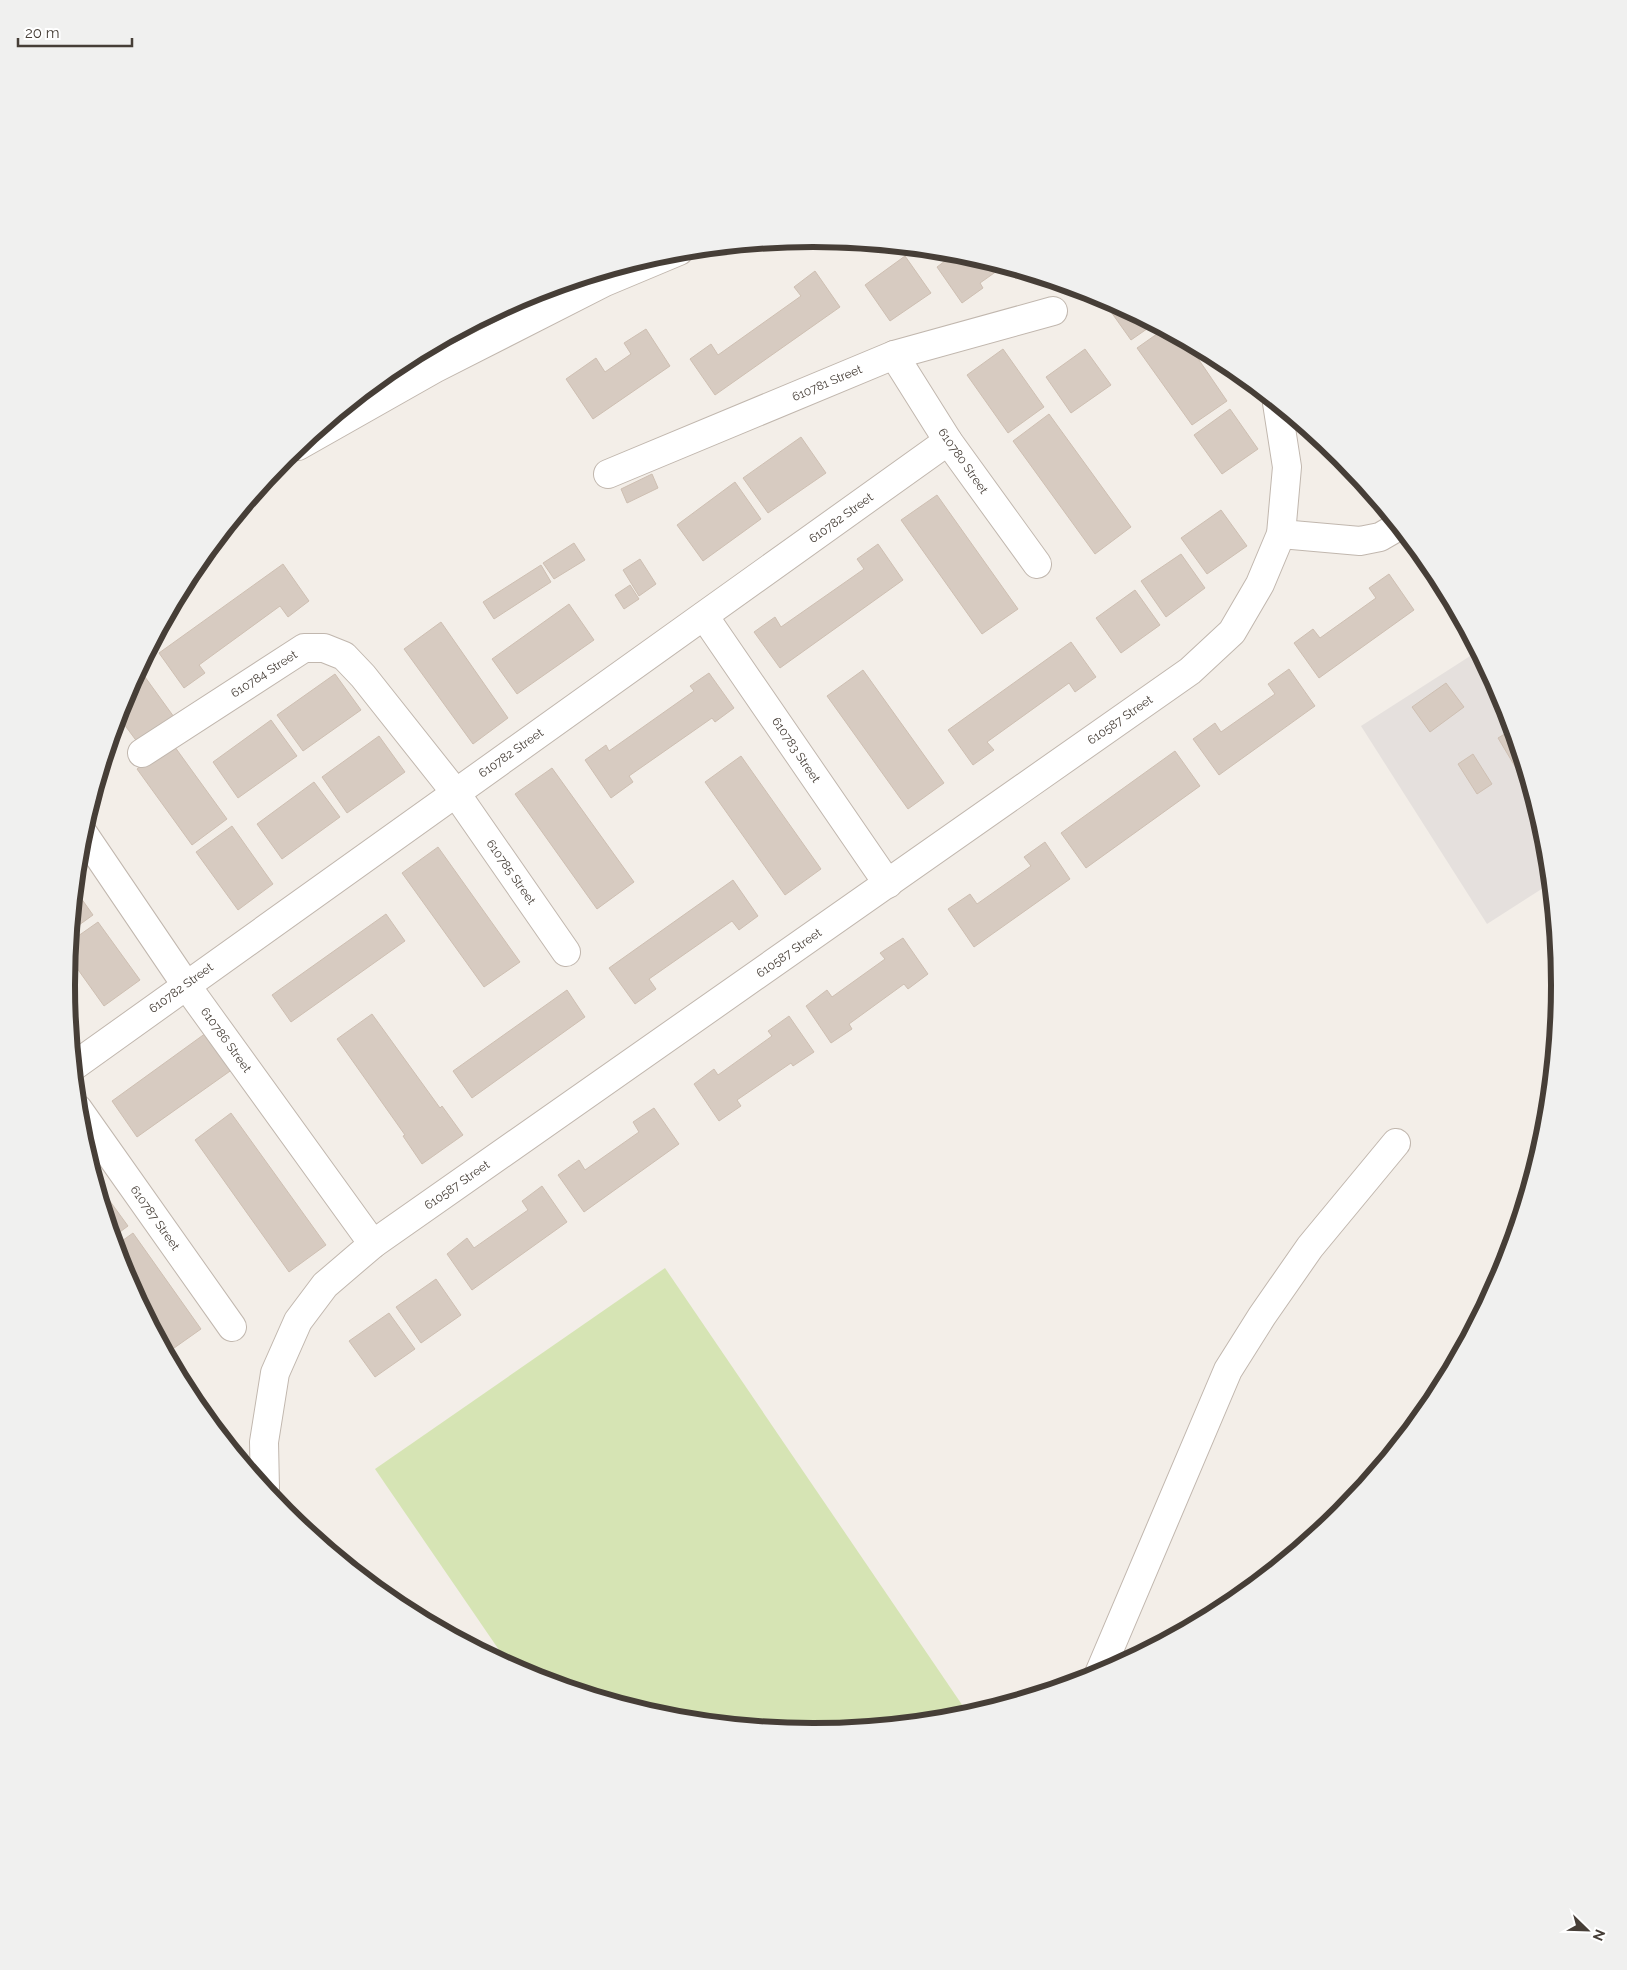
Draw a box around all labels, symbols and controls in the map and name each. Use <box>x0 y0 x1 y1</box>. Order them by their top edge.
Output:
scale bar <box>18 15 131 47</box>
text: 20 m <box>25 24 60 42</box>
street label: 610781 Street <box>790 362 864 404</box>
street label: 610780 Street <box>935 426 991 496</box>
street label: 610782 Street <box>806 490 876 546</box>
street label: 610784 Street <box>228 647 300 701</box>
street label: 610587 Street <box>1085 692 1155 748</box>
street label: 610783 Street <box>769 715 823 785</box>
street label: 610782 Street <box>476 726 546 780</box>
street label: 610785 Street <box>483 837 539 907</box>
street label: 610587 Street <box>754 925 824 981</box>
street label: 610782 Street <box>146 960 216 1016</box>
street label: 610786 Street <box>198 1005 254 1075</box>
street label: 610587 Street <box>422 1157 492 1213</box>
street label: 610787 Street <box>127 1183 183 1253</box>
north arrow <box>1562 1905 1612 1955</box>
text: N <box>1590 1927 1608 1943</box>

